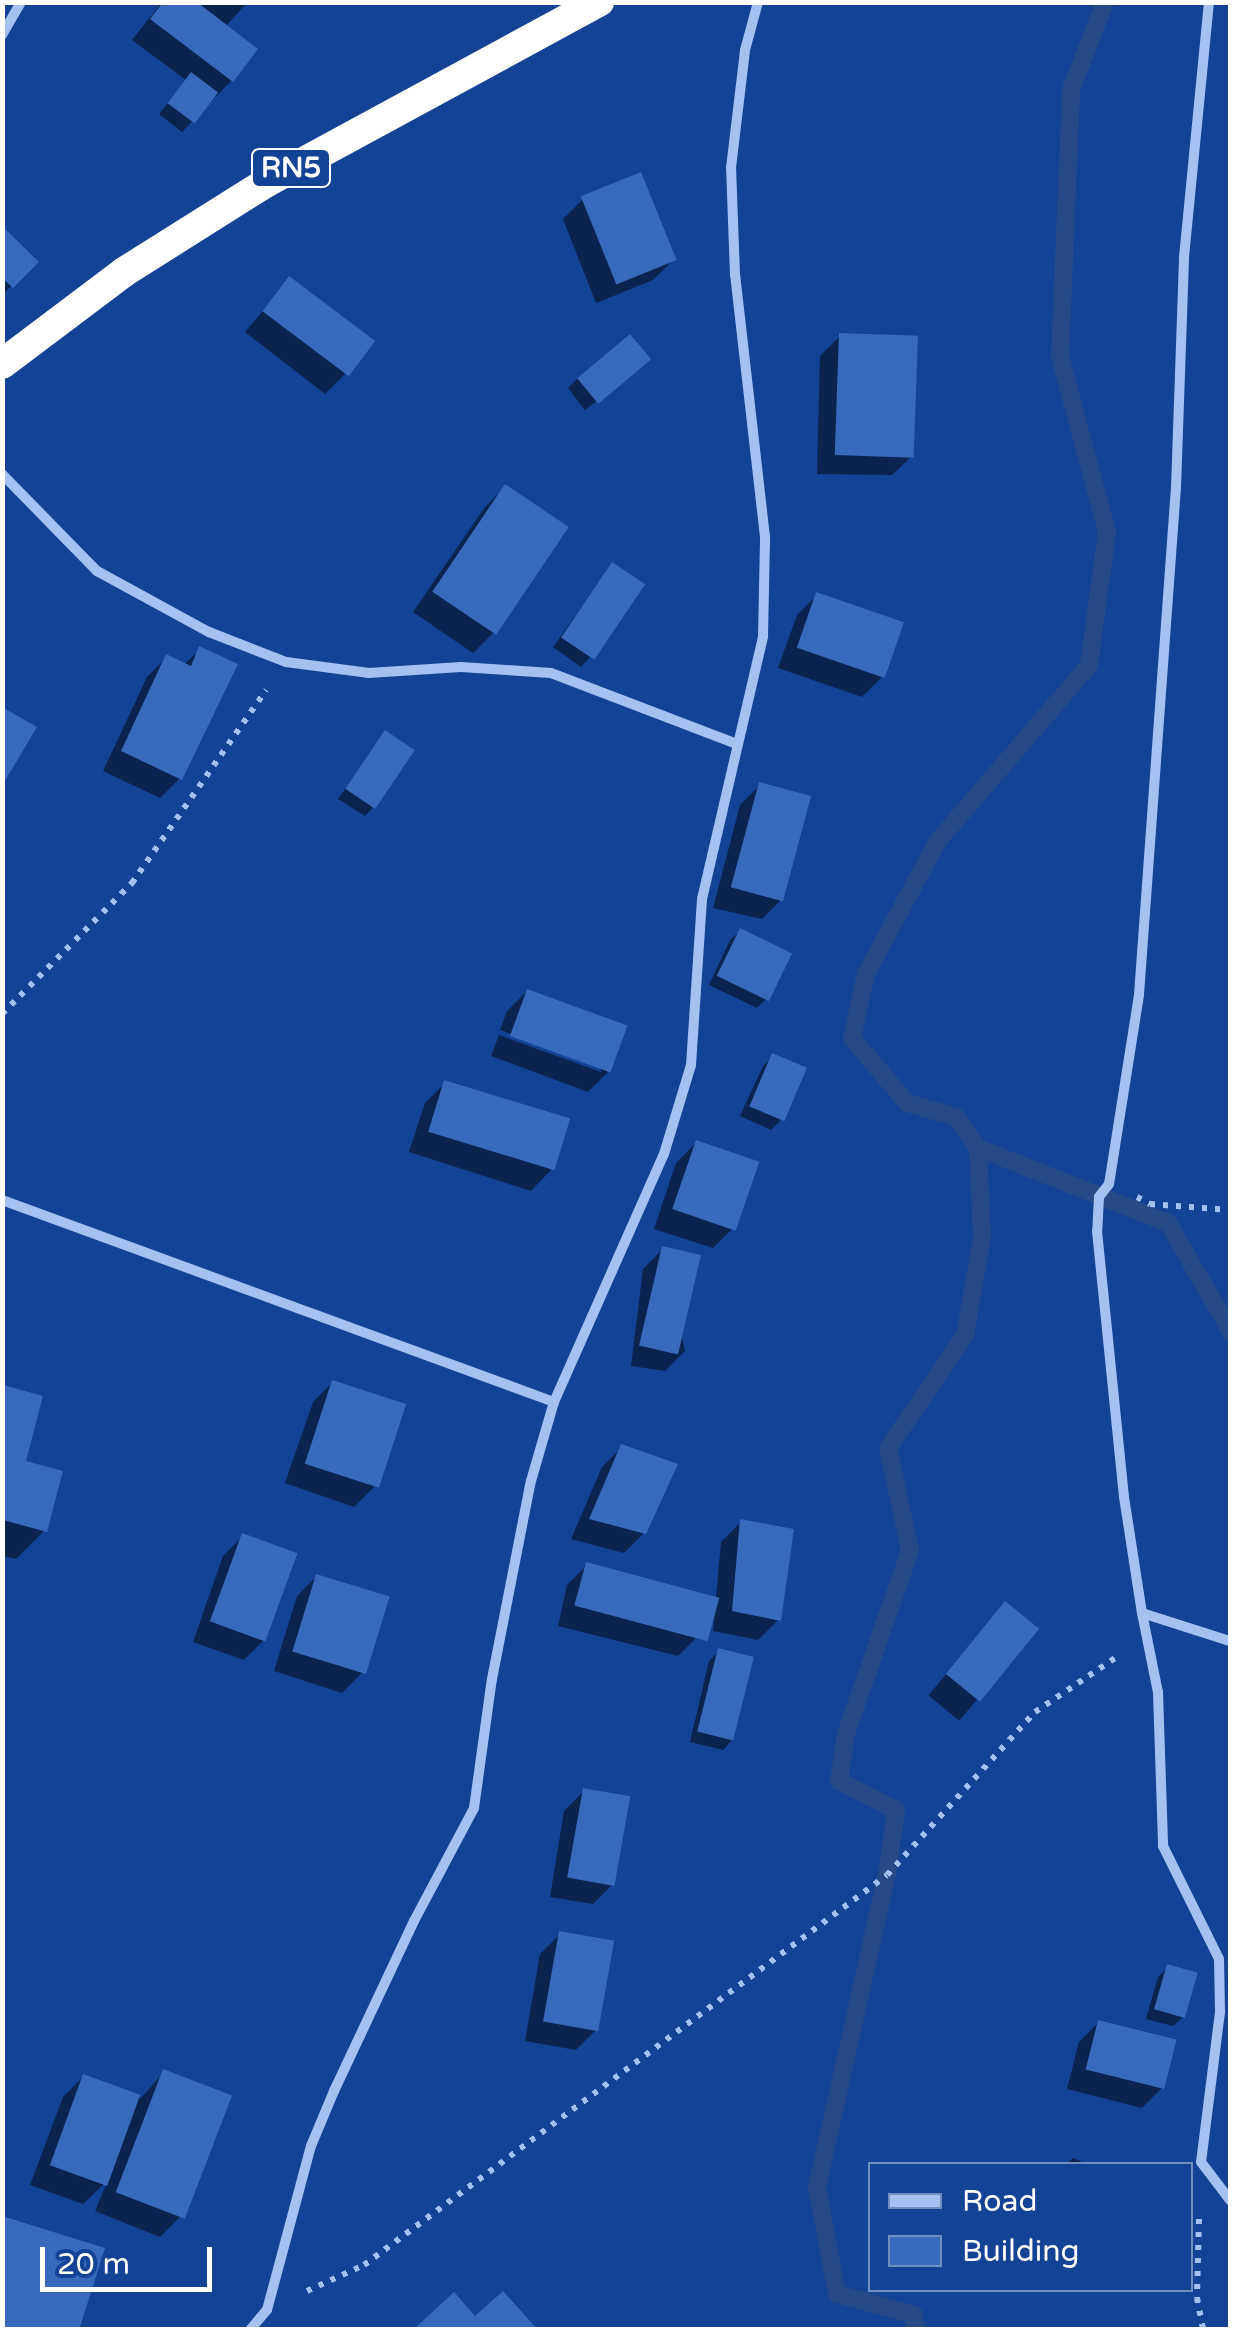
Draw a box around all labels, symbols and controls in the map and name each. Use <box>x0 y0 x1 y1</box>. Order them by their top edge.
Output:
road number: RN5 <box>248 145 334 191</box>
legend <box>868 2162 1193 2292</box>
text: Road <box>962 2183 1037 2220</box>
scale bar <box>45 2227 218 2289</box>
text: Building <box>962 2233 1079 2270</box>
text: 20 m <box>57 2246 130 2283</box>

